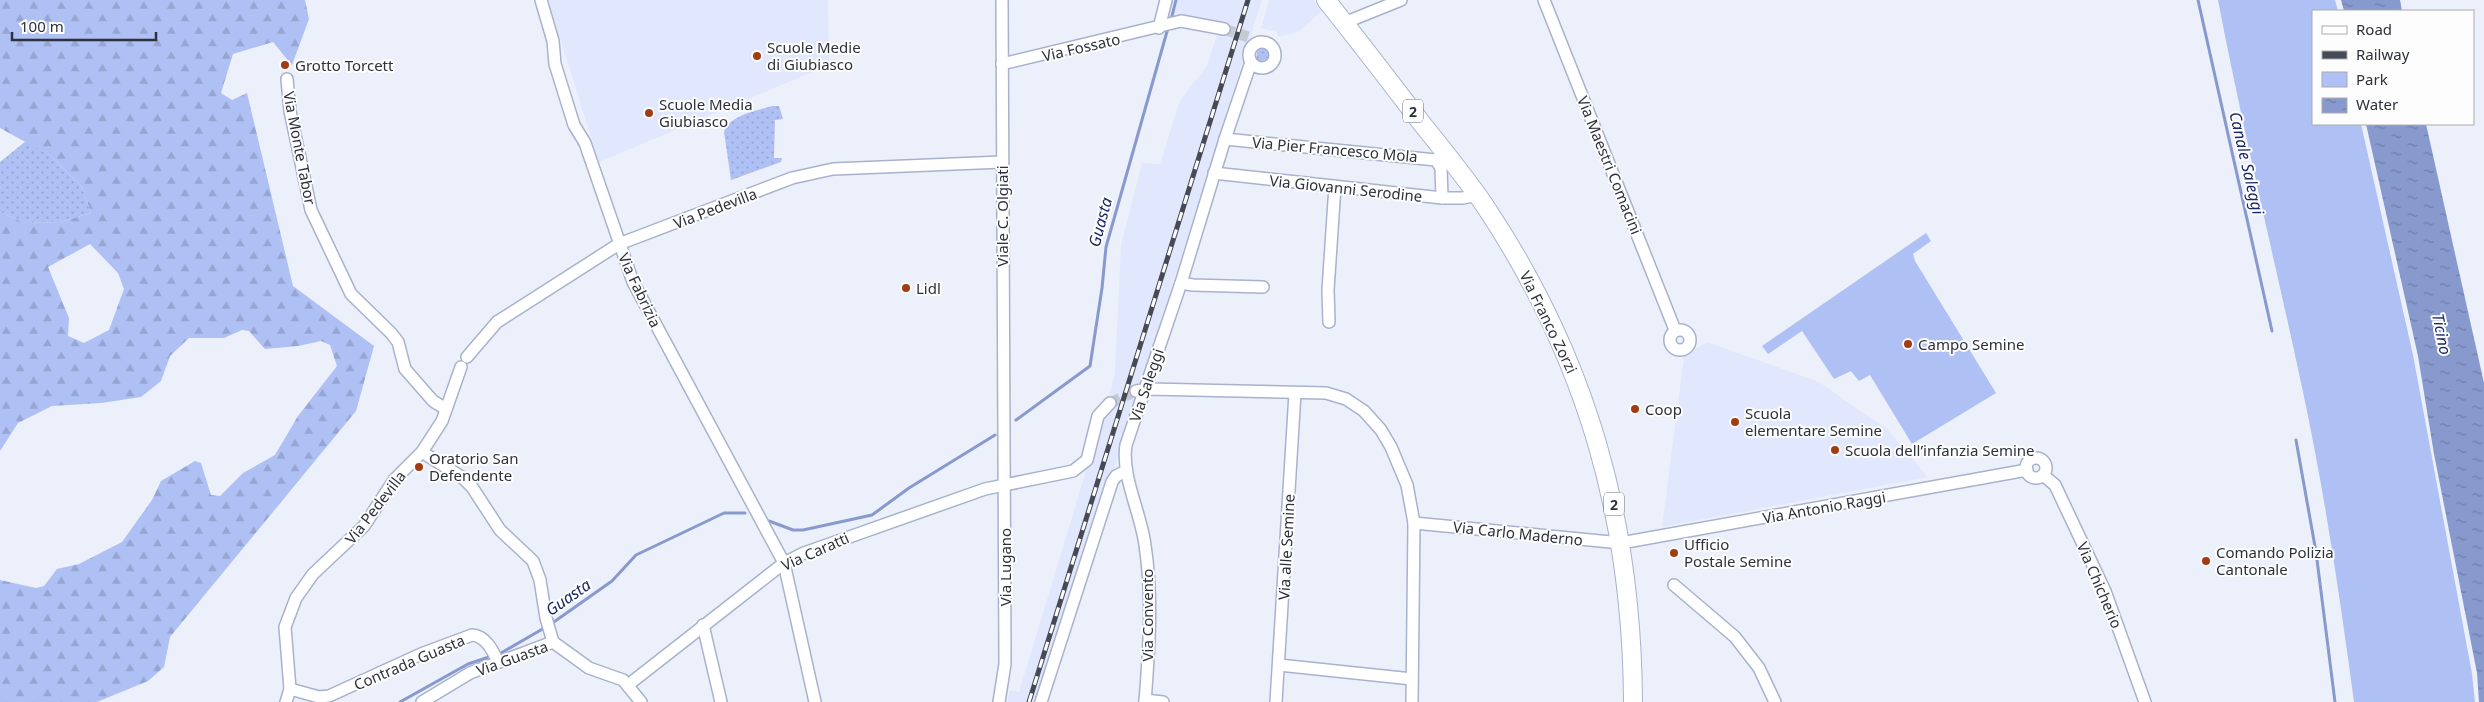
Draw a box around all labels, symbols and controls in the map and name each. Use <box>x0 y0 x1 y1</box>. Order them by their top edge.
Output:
scale bar <box>12 10 156 42</box>
legend <box>2312 10 2474 125</box>
text: 100 m <box>20 16 64 36</box>
text: Road <box>2356 19 2392 39</box>
street label: Via Fossato <box>1040 28 1122 66</box>
place label: Scuole Medie di Giubiasco <box>767 37 861 74</box>
text: Railway <box>2356 44 2410 64</box>
marker: Scuole Medie di Giubiasco <box>751 50 763 62</box>
place label: Grotto Torcett <box>295 55 394 75</box>
marker: Grotto Torcett <box>279 59 291 71</box>
text: Park <box>2356 69 2388 89</box>
street label: Via Monte Tabor <box>279 90 321 206</box>
street label: Via Maestri Comacini <box>1573 93 1647 237</box>
place label: Scuole Media Giubiasco <box>659 94 753 131</box>
text: Water <box>2356 94 2398 114</box>
road number: 2 <box>1403 100 1423 122</box>
marker: Scuole Media Giubiasco <box>643 107 655 119</box>
water label: Canale Saleggi <box>2224 109 2270 217</box>
street label: Via Pier Francesco Mola <box>1251 132 1419 166</box>
street label: Viale C. Olgiati <box>992 165 1012 267</box>
street label: Via Giovanni Serodine <box>1269 170 1423 206</box>
street label: Via Pedevilla <box>670 183 760 233</box>
water label: Guasta <box>1083 195 1117 249</box>
street label: Via Fabrizia <box>614 250 666 330</box>
street label: Via Franco Zorzi <box>1516 268 1582 376</box>
place label: Lidl <box>916 278 941 298</box>
marker: Lidl <box>900 282 912 294</box>
water label: Ticino <box>2427 311 2457 357</box>
place label: Campo Semine <box>1918 334 2024 354</box>
marker: Campo Semine <box>1902 338 1914 350</box>
street label: Via Saleggi <box>1124 346 1168 424</box>
place label: Coop <box>1645 399 1682 419</box>
marker: Coop <box>1629 403 1641 415</box>
place label: Scuola elementare Semine <box>1745 403 1882 440</box>
marker: Scuola elementare Semine <box>1729 416 1741 428</box>
place label: Scuola dell’infanzia Semine <box>1845 440 2035 460</box>
marker: Scuola dell’infanzia Semine <box>1829 444 1841 456</box>
place label: Oratorio San Defendente <box>429 448 518 485</box>
marker: Oratorio San Defendente <box>413 461 425 473</box>
street label: Via Pedevilla <box>340 466 410 548</box>
street label: Via Antonio Raggi <box>1761 486 1887 528</box>
road number: 2 <box>1604 492 1624 516</box>
street label: Via alle Semine <box>1273 494 1299 600</box>
street label: Via Carlo Maderno <box>1452 516 1584 550</box>
street label: Via Caratti <box>778 527 852 575</box>
street label: Via Lugano <box>995 528 1015 606</box>
place label: Ufficio Postale Semine <box>1684 534 1792 571</box>
street label: Via Chicherio <box>2073 539 2127 631</box>
place label: Comando Polizia Cantonale <box>2216 542 2334 579</box>
marker: Ufficio Postale Semine <box>1668 547 1680 559</box>
marker: Comando Polizia Cantonale <box>2200 555 2212 567</box>
street label: Via Convento <box>1137 569 1157 661</box>
water label: Guasta <box>541 574 595 620</box>
street label: Contrada Guasta <box>350 630 468 694</box>
street label: Via Guasta <box>473 636 551 680</box>

